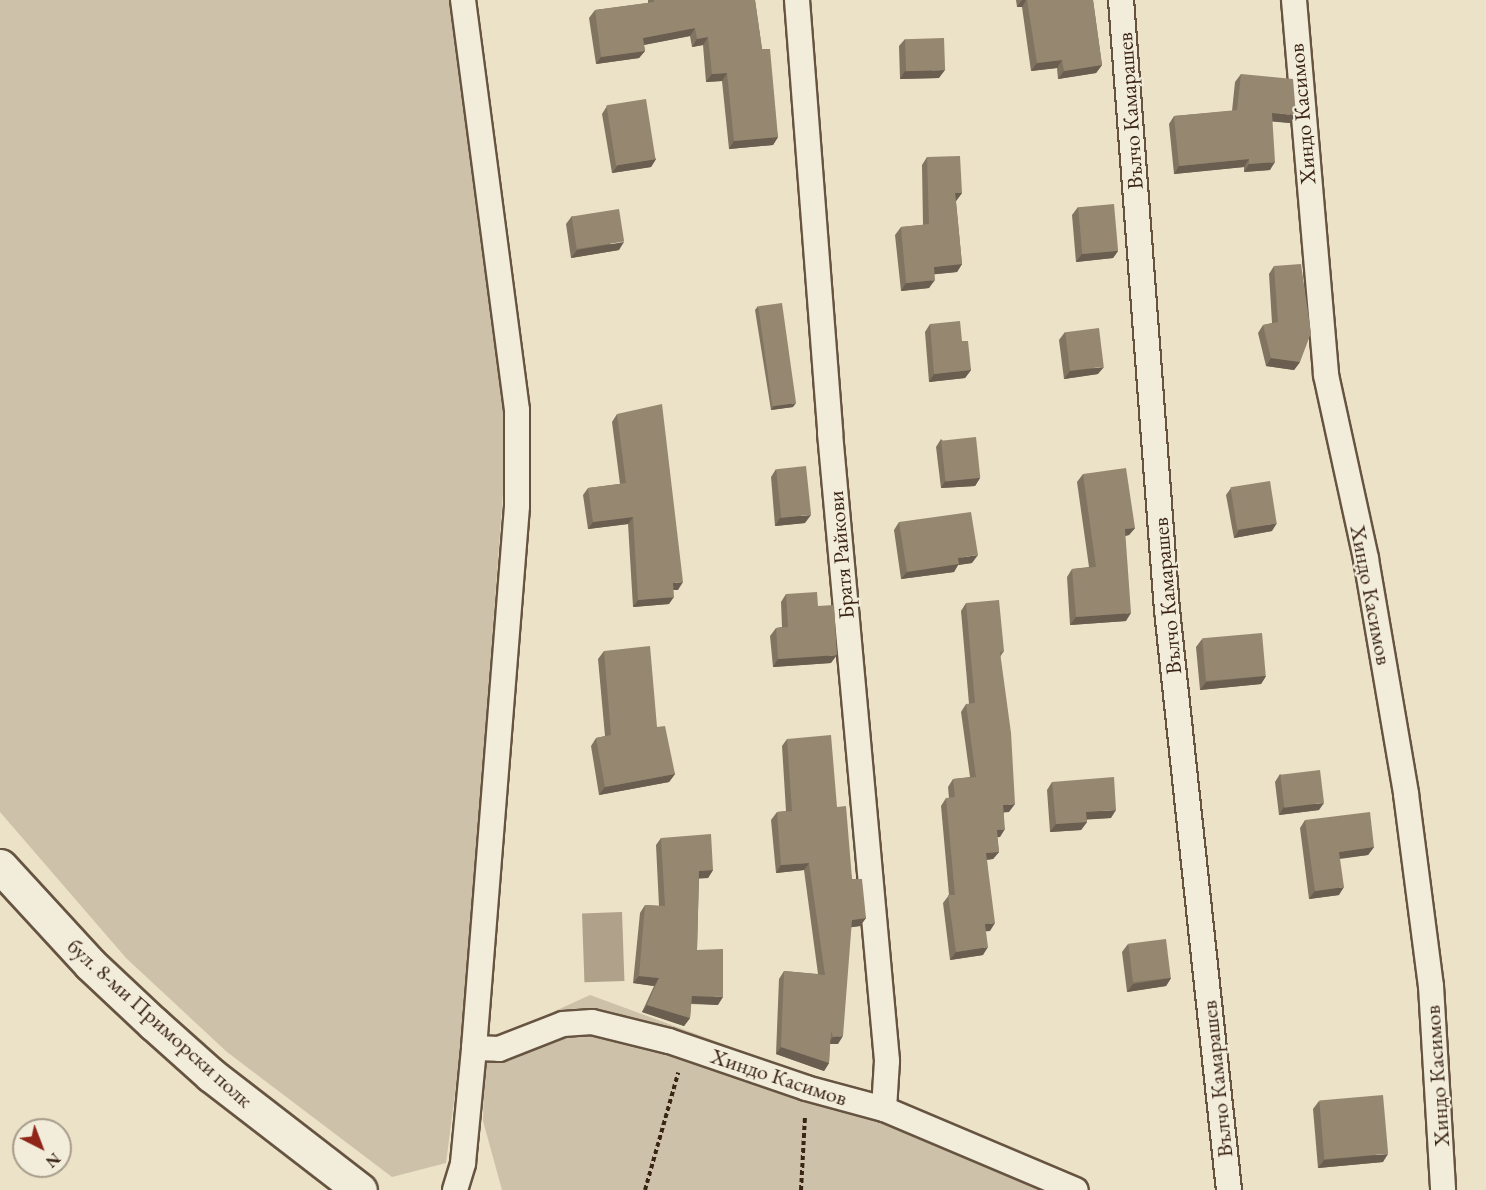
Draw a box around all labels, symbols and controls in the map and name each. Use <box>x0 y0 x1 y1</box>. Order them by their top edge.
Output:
street label: Вълчо Камарашев <box>1111 32 1149 190</box>
street label: Хиндо Касимов <box>1283 42 1321 186</box>
street label: Братя Райкови <box>822 490 860 620</box>
street label: Вълчо Камарашев <box>1147 516 1187 676</box>
street label: Хиндо Касимов <box>1345 523 1397 667</box>
street label: бул. 8-ми Приморски полк <box>62 933 258 1113</box>
street label: Вълчо Камарашев <box>1196 999 1238 1159</box>
street label: Хиндо Касимов <box>1419 1005 1455 1147</box>
street label: Хиндо Касимов <box>708 1043 850 1111</box>
north arrow <box>12 1118 72 1178</box>
text: N <box>41 1148 65 1172</box>

